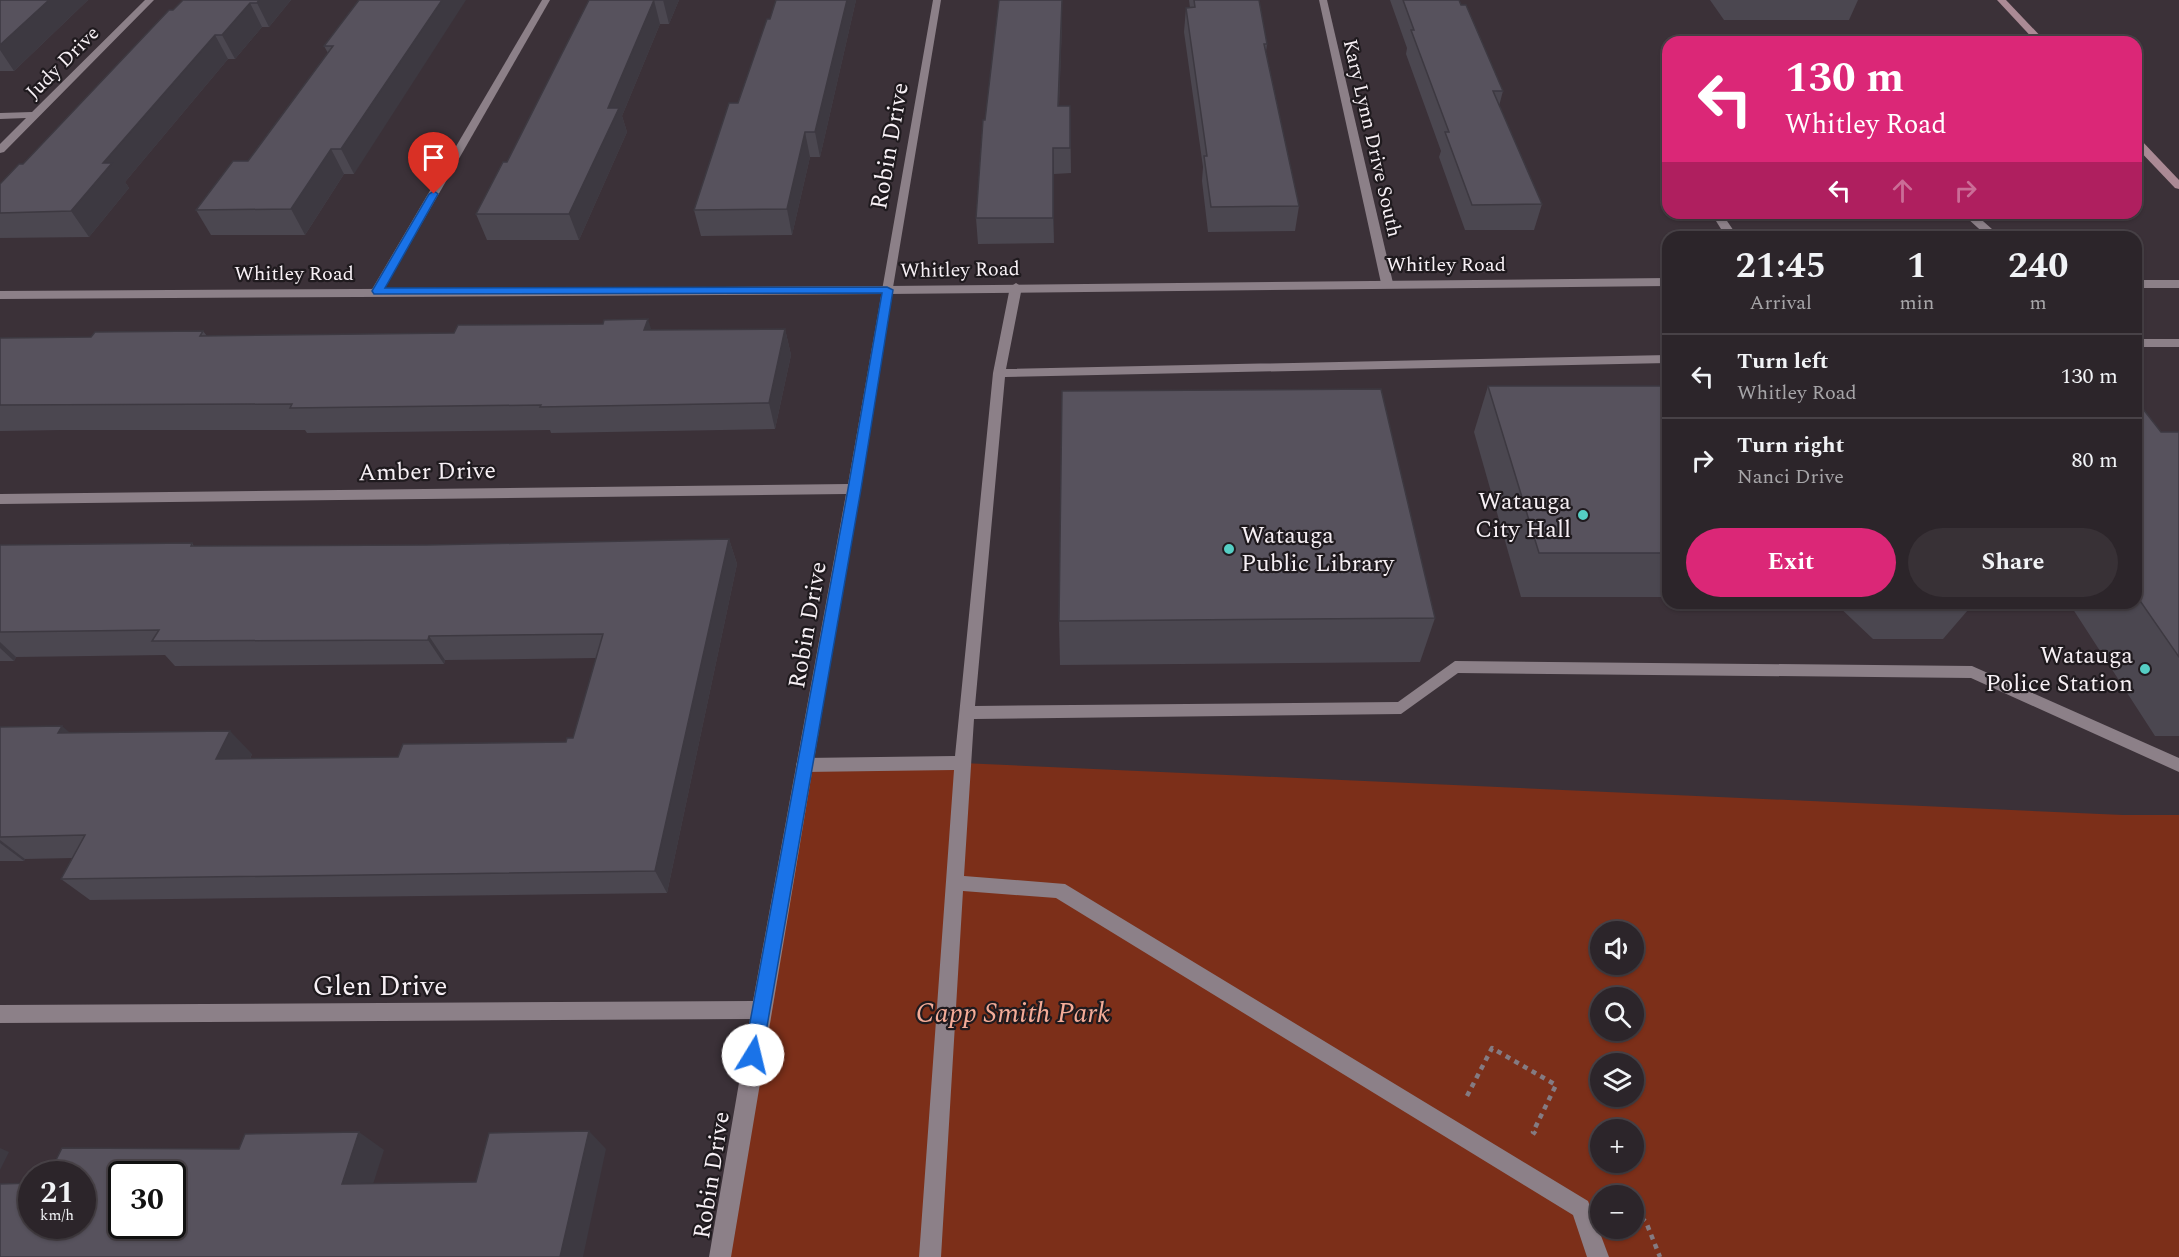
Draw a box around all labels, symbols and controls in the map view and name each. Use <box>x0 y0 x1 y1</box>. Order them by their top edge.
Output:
street label: Judy Drive <box>19 19 106 106</box>
street label: Kary Lynn Drive South <box>1335 36 1409 240</box>
text: 130 m <box>1785 47 1904 110</box>
icon: left <box>1686 60 1764 138</box>
street label: Robin Drive <box>861 80 919 213</box>
text: Whitley Road <box>1785 104 1947 146</box>
pin <box>408 132 459 194</box>
icon: arrive <box>417 141 450 174</box>
icon: left <box>1823 174 1856 207</box>
icon: ahead <box>1886 174 1919 207</box>
icon: right <box>1949 174 1982 207</box>
text: 21:45 <box>1735 239 1826 294</box>
text: 1 <box>1907 239 1927 294</box>
text: 240 <box>2008 239 2068 294</box>
street label: Whitley Road <box>1386 250 1506 280</box>
street label: Whitley Road <box>900 254 1020 286</box>
street label: Whitley Road <box>234 259 354 289</box>
text: Arrival <box>1750 288 1812 318</box>
text: min <box>1899 288 1934 318</box>
text: m <box>2030 288 2047 318</box>
text: Turn left <box>1737 345 1829 378</box>
icon: left <box>1686 360 1719 393</box>
text: 130 m <box>2061 360 2118 393</box>
text: Whitley Road <box>1737 378 1857 408</box>
text: Turn right <box>1737 429 1844 462</box>
icon: right <box>1686 444 1719 477</box>
text: 80 m <box>2072 444 2118 477</box>
street label: Amber Drive <box>358 453 496 491</box>
text: Nanci Drive <box>1737 462 1844 492</box>
place label: Watauga City Hall <box>1475 484 1571 548</box>
marker: Watauga City Hall <box>1576 508 1590 522</box>
place label: Watauga Public Library <box>1241 518 1395 582</box>
button: Exit <box>1686 528 1896 597</box>
button: Share <box>1908 528 2118 597</box>
marker: Watauga Public Library <box>1222 542 1236 556</box>
street label: Robin Drive <box>779 559 837 692</box>
place label: Watauga Police Station <box>1985 638 2133 702</box>
marker: Watauga Police Station <box>2138 662 2152 676</box>
map controls <box>1590 921 1644 1239</box>
button: sound <box>1590 921 1644 975</box>
street label: Glen Drive <box>312 965 448 1008</box>
button: search <box>1590 987 1644 1041</box>
park label: Capp Smith Park <box>916 992 1110 1035</box>
position arrow <box>721 1023 785 1087</box>
button: layers <box>1590 1053 1644 1107</box>
street label: Robin Drive <box>684 1109 740 1241</box>
button: + <box>1590 1119 1644 1173</box>
speed limit sign: 30 <box>108 1161 186 1239</box>
text: 21 <box>40 1170 74 1216</box>
button: − <box>1590 1185 1644 1239</box>
text: km/h <box>40 1204 74 1227</box>

